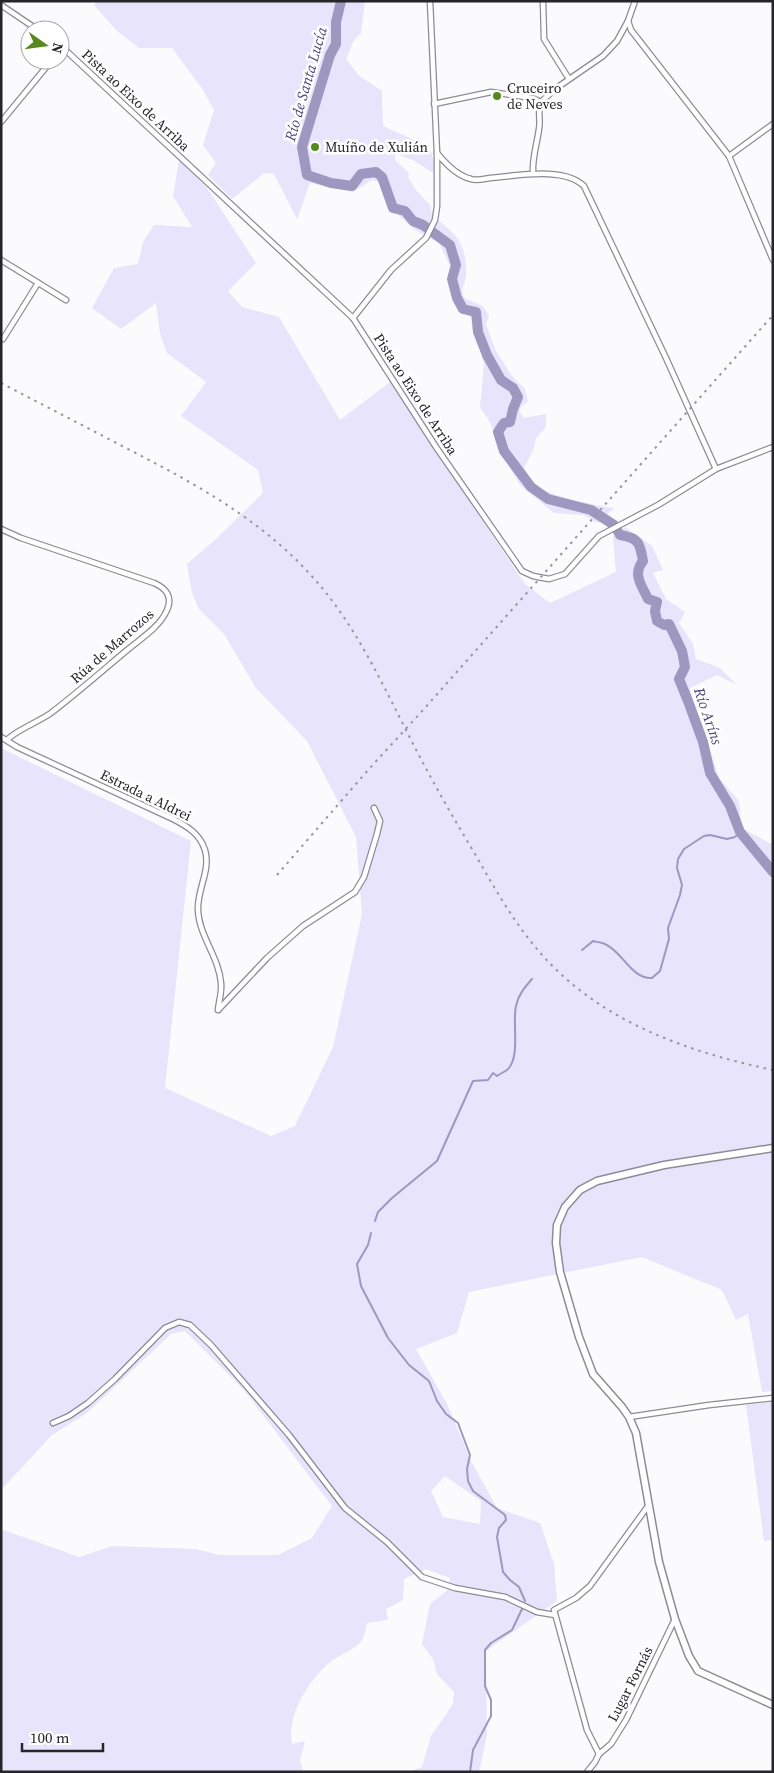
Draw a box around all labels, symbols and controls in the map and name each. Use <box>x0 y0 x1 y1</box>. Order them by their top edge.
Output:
north arrow <box>20 20 70 70</box>
water label: Río de Santa Lucía <box>279 24 332 144</box>
text: N <box>47 41 69 56</box>
street label: Pista ao Eixo de Arriba <box>78 45 195 156</box>
place label: Cruceiro de Neves <box>507 78 562 114</box>
marker: Cruceiro de Neves <box>491 90 503 102</box>
place label: Muíño de Xulián <box>325 137 429 157</box>
marker: Muíño de Xulián <box>309 141 321 153</box>
street label: Pista ao Eixo de Arriba <box>369 329 463 459</box>
street label: Rúa de Marrozos <box>66 604 158 688</box>
water label: Río Aríns <box>689 684 728 748</box>
street label: Estrada a Aldrei <box>97 764 195 826</box>
street label: Lugar Fornás <box>602 1643 658 1725</box>
scale bar <box>22 1720 104 1752</box>
text: 100 m <box>30 1727 70 1748</box>

